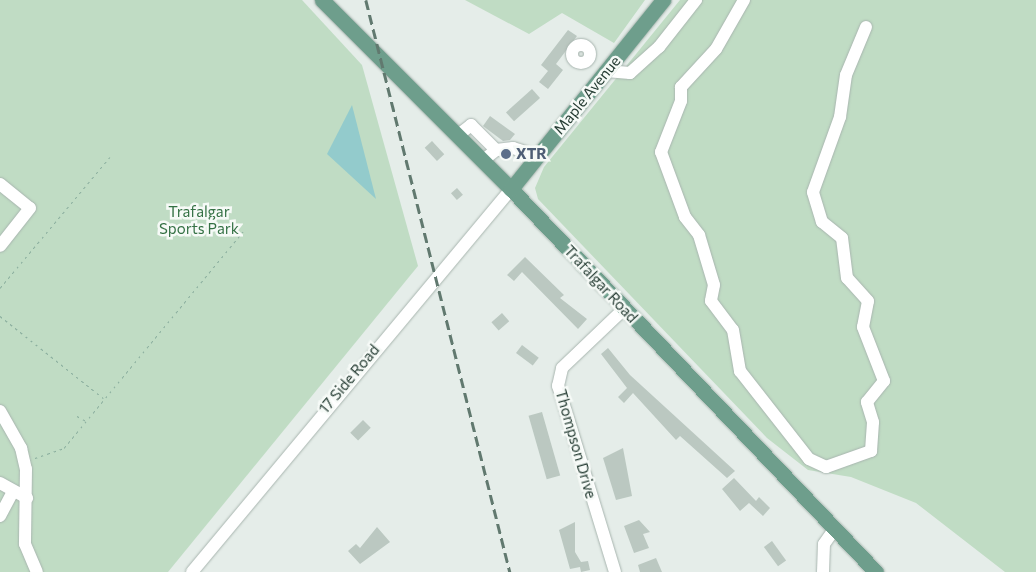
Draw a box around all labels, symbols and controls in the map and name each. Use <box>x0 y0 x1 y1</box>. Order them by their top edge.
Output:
street label: Maple Avenue <box>550 52 624 138</box>
place label: XTR <box>516 145 547 163</box>
marker: XTR <box>500 148 512 160</box>
park label: Trafalgar Sports Park <box>159 202 239 237</box>
street label: Trafalgar Road <box>561 242 641 326</box>
street label: 17 Side Road <box>315 341 383 417</box>
street label: Thompson Drive <box>552 387 600 501</box>

